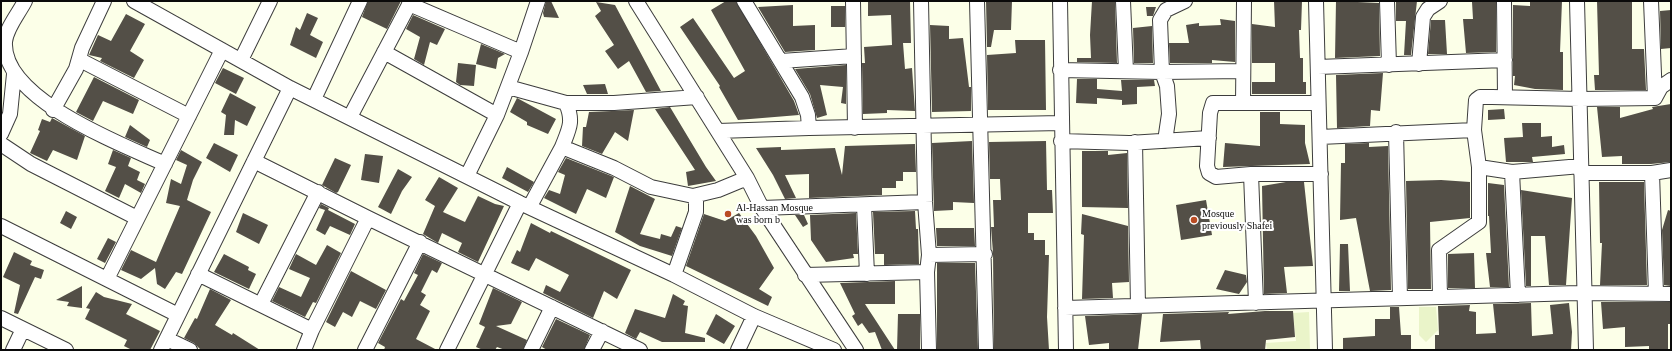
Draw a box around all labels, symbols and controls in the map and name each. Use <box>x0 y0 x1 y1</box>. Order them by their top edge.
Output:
place label: Al-Hassan Mosque was born b <box>736 202 824 226</box>
place label: Mosque previously Shafei <box>1202 208 1284 232</box>
marker: Al-Hassan Mosque was born b <box>723 209 733 219</box>
marker: Mosque previously Shafei <box>1189 215 1199 225</box>

